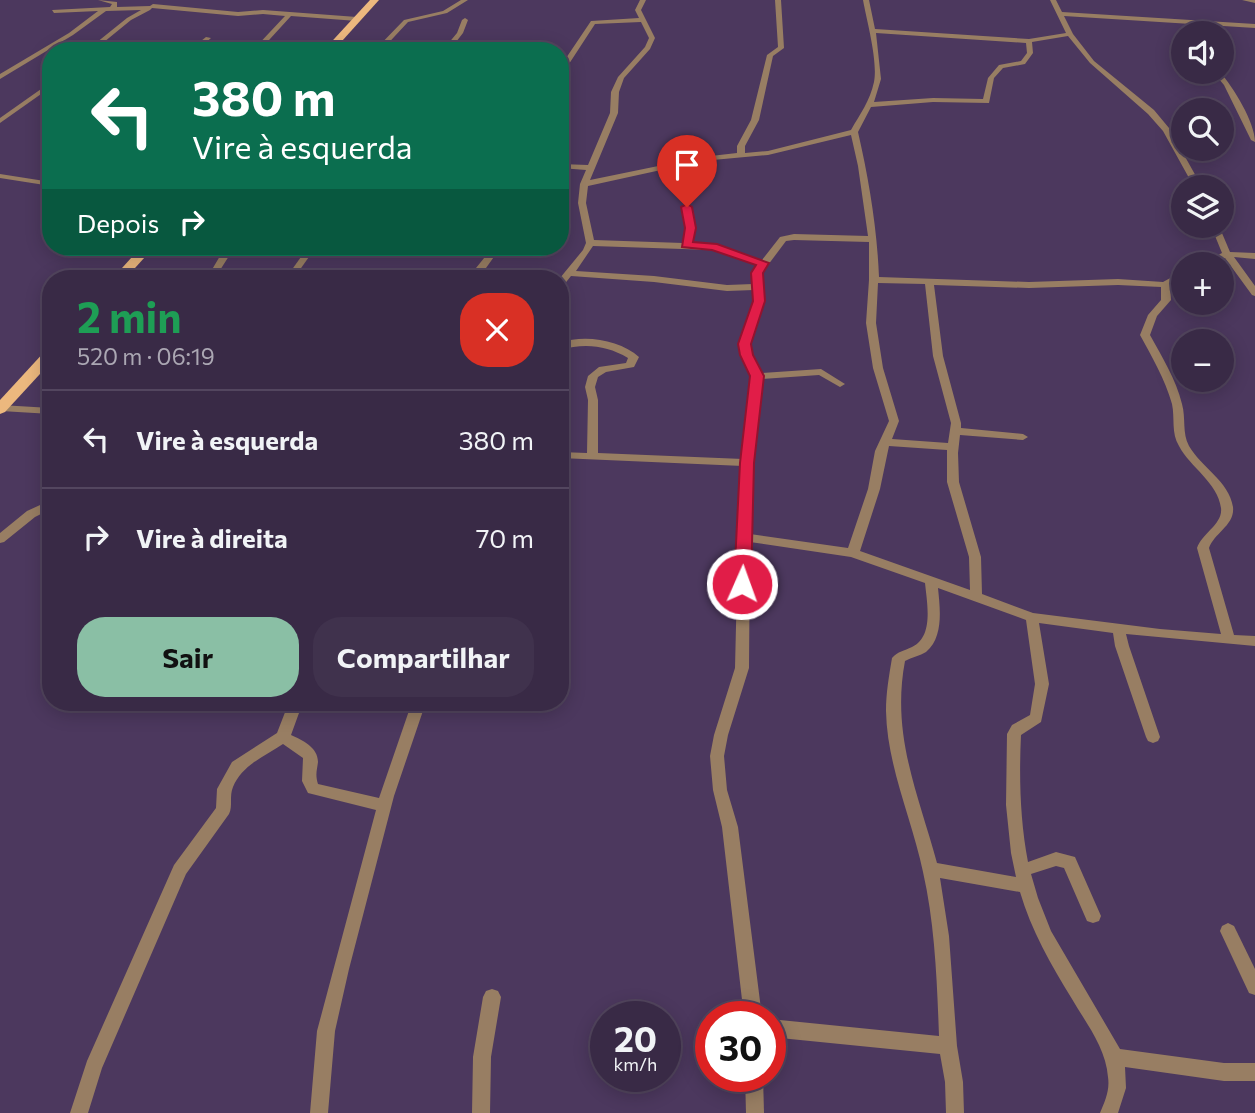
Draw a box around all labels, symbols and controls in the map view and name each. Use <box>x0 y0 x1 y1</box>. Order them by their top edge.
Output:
map controls <box>1171 21 1234 392</box>
button: sound <box>1171 21 1234 84</box>
text: 380 m <box>192 66 336 126</box>
icon: left <box>77 70 168 161</box>
button: search <box>1171 98 1234 161</box>
text: Vire à esquerda <box>192 126 413 166</box>
pin <box>657 135 717 207</box>
icon: arrive <box>668 146 706 184</box>
button: layers <box>1171 175 1234 238</box>
icon: right <box>173 203 211 241</box>
text: Depois <box>77 207 159 238</box>
button: + <box>1171 252 1234 315</box>
text: 2 min <box>77 290 182 342</box>
button: close <box>460 293 534 367</box>
button: − <box>1171 329 1234 392</box>
text: 520 m · 06:19 <box>77 342 215 370</box>
icon: left <box>77 420 115 458</box>
text: Vire à esquerda <box>136 424 318 455</box>
text: 380 m <box>459 424 534 455</box>
icon: right <box>77 518 115 556</box>
text: Vire à direita <box>136 522 288 553</box>
text: 70 m <box>476 522 534 553</box>
position arrow <box>705 547 779 621</box>
button: Sair <box>77 617 299 697</box>
button: Compartilhar <box>313 617 534 697</box>
speed limit sign: 30 <box>695 1001 786 1092</box>
text: 20 <box>614 1016 657 1059</box>
text: km/h <box>614 1053 657 1075</box>

